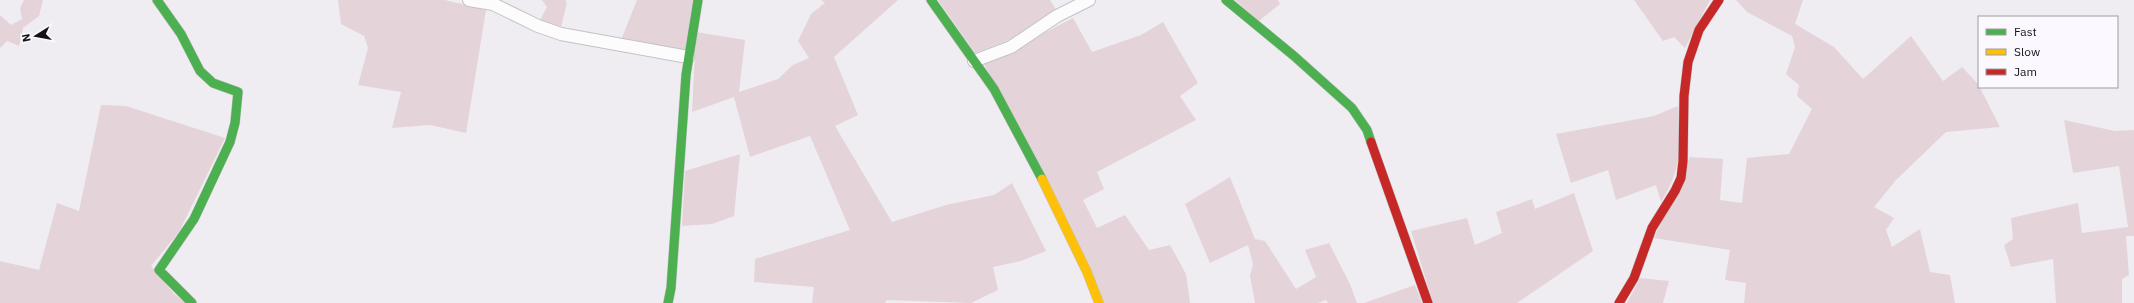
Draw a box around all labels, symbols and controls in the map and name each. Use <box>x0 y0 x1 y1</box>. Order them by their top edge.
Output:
north arrow <box>16 16 56 56</box>
legend <box>1978 16 2118 88</box>
text: Fast <box>2014 24 2037 39</box>
text: N <box>19 33 34 43</box>
text: Slow <box>2014 44 2040 59</box>
text: Jam <box>2014 64 2037 79</box>

